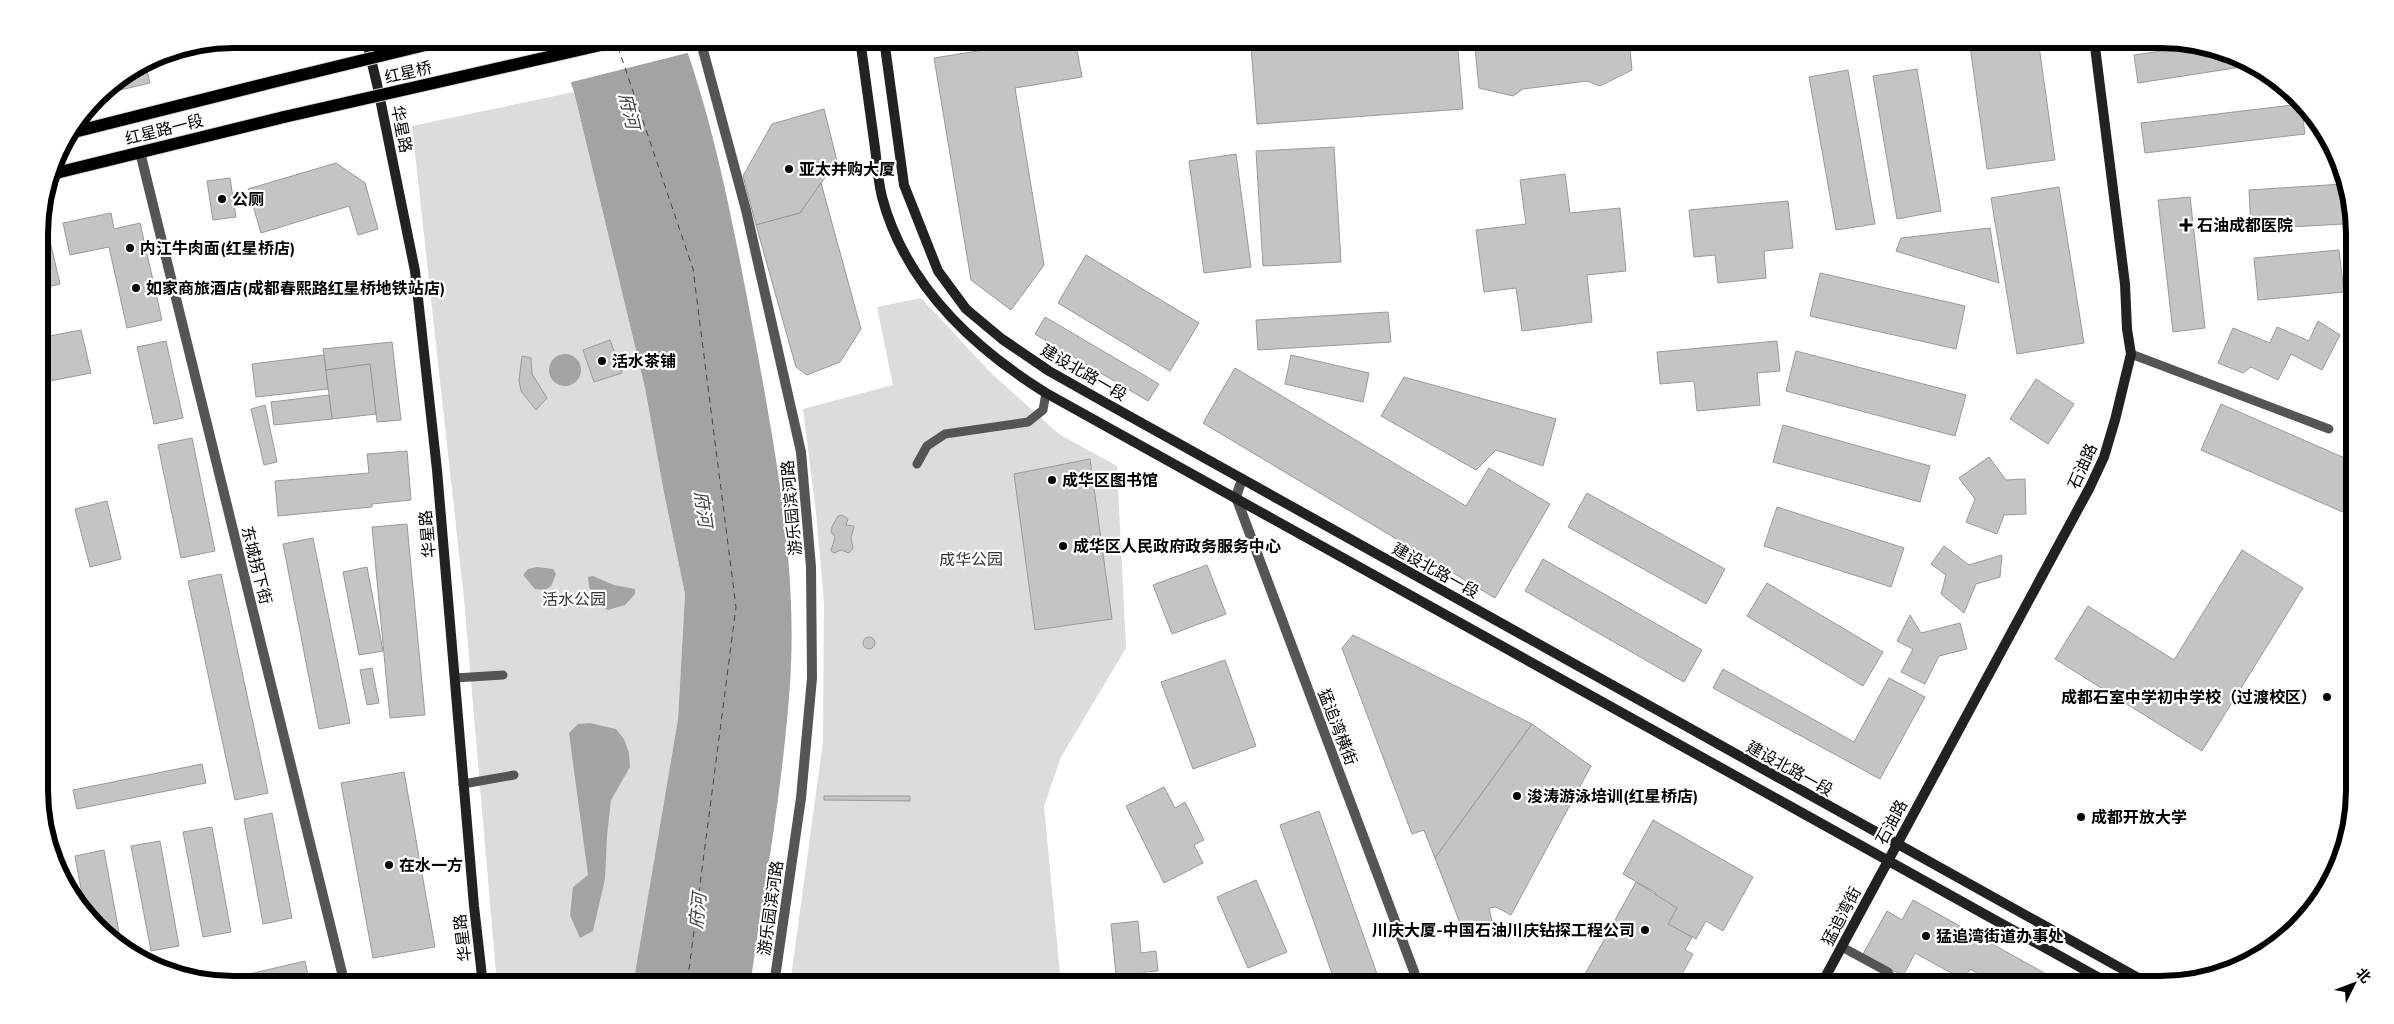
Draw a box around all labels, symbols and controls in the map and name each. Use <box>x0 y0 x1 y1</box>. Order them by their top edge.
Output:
street label: 红星桥 <box>382 57 434 89</box>
water label: 府河 <box>613 91 645 134</box>
street label: 华星路 <box>386 104 416 155</box>
street label: 红星路一段 <box>123 110 206 150</box>
place label: 亚太并购大厦 <box>799 159 895 181</box>
marker: 亚太并购大厦 <box>783 163 795 175</box>
place label: 公厕 <box>232 189 264 211</box>
marker: 公厕 <box>216 193 228 205</box>
place label: 石油成都医院 <box>2197 215 2293 237</box>
marker: 石油成都医院 <box>2179 218 2193 232</box>
place label: 内江牛肉面(红星桥店) <box>140 238 295 260</box>
marker: 内江牛肉面(红星桥店) <box>124 242 136 254</box>
place label: 如家商旅酒店(成都春熙路红星桥地铁站店) <box>146 278 445 300</box>
marker: 如家商旅酒店(成都春熙路红星桥地铁站店) <box>130 282 142 294</box>
street label: 建设北路一段 <box>1036 339 1131 406</box>
place label: 活水茶铺 <box>612 351 676 373</box>
marker: 活水茶铺 <box>596 355 608 367</box>
street label: 石油路 <box>2063 440 2103 493</box>
street label: 游乐园滨河路 <box>777 459 807 557</box>
place label: 成华区图书馆 <box>1062 470 1158 492</box>
marker: 成华区图书馆 <box>1046 474 1058 486</box>
water label: 府河 <box>689 490 718 531</box>
street label: 华星路 <box>415 509 441 559</box>
street label: 东城拐下街 <box>236 524 276 607</box>
place label: 成华区人民政府政务服务中心 <box>1073 536 1281 558</box>
street label: 建设北路一段 <box>1388 538 1483 604</box>
marker: 成华区人民政府政务服务中心 <box>1057 540 1069 552</box>
park label: 成华公园 <box>939 549 1003 571</box>
park label: 活水公园 <box>542 589 606 611</box>
street label: 猛追湾横街 <box>1312 686 1362 769</box>
place label: 成都石室中学初中学校（过渡校区） <box>2061 687 2317 709</box>
marker: 成都石室中学初中学校（过渡校区） <box>2321 691 2333 703</box>
street label: 建设北路一段 <box>1742 736 1837 802</box>
place label: 浚涛游泳培训(红星桥店) <box>1527 786 1698 808</box>
marker: 浚涛游泳培训(红星桥店) <box>1511 790 1523 802</box>
street label: 石油路 <box>1871 796 1913 849</box>
place label: 成都开放大学 <box>2091 807 2187 829</box>
marker: 成都开放大学 <box>2075 811 2087 823</box>
place label: 在水一方 <box>399 855 463 877</box>
marker: 在水一方 <box>383 859 395 871</box>
street label: 游乐园滨河路 <box>753 859 789 957</box>
street label: 猛追湾街 <box>1817 883 1867 950</box>
water label: 府河 <box>684 889 712 930</box>
street label: 华星路 <box>449 913 477 963</box>
place label: 川庆大厦-中国石油川庆钻探工程公司 <box>1372 920 1635 942</box>
marker: 川庆大厦-中国石油川庆钻探工程公司 <box>1639 924 1651 936</box>
place label: 猛追湾街道办事处 <box>1936 926 2064 948</box>
marker: 猛追湾街道办事处 <box>1920 930 1932 942</box>
north arrow <box>2329 959 2379 1009</box>
text: 北 <box>2352 964 2375 987</box>

